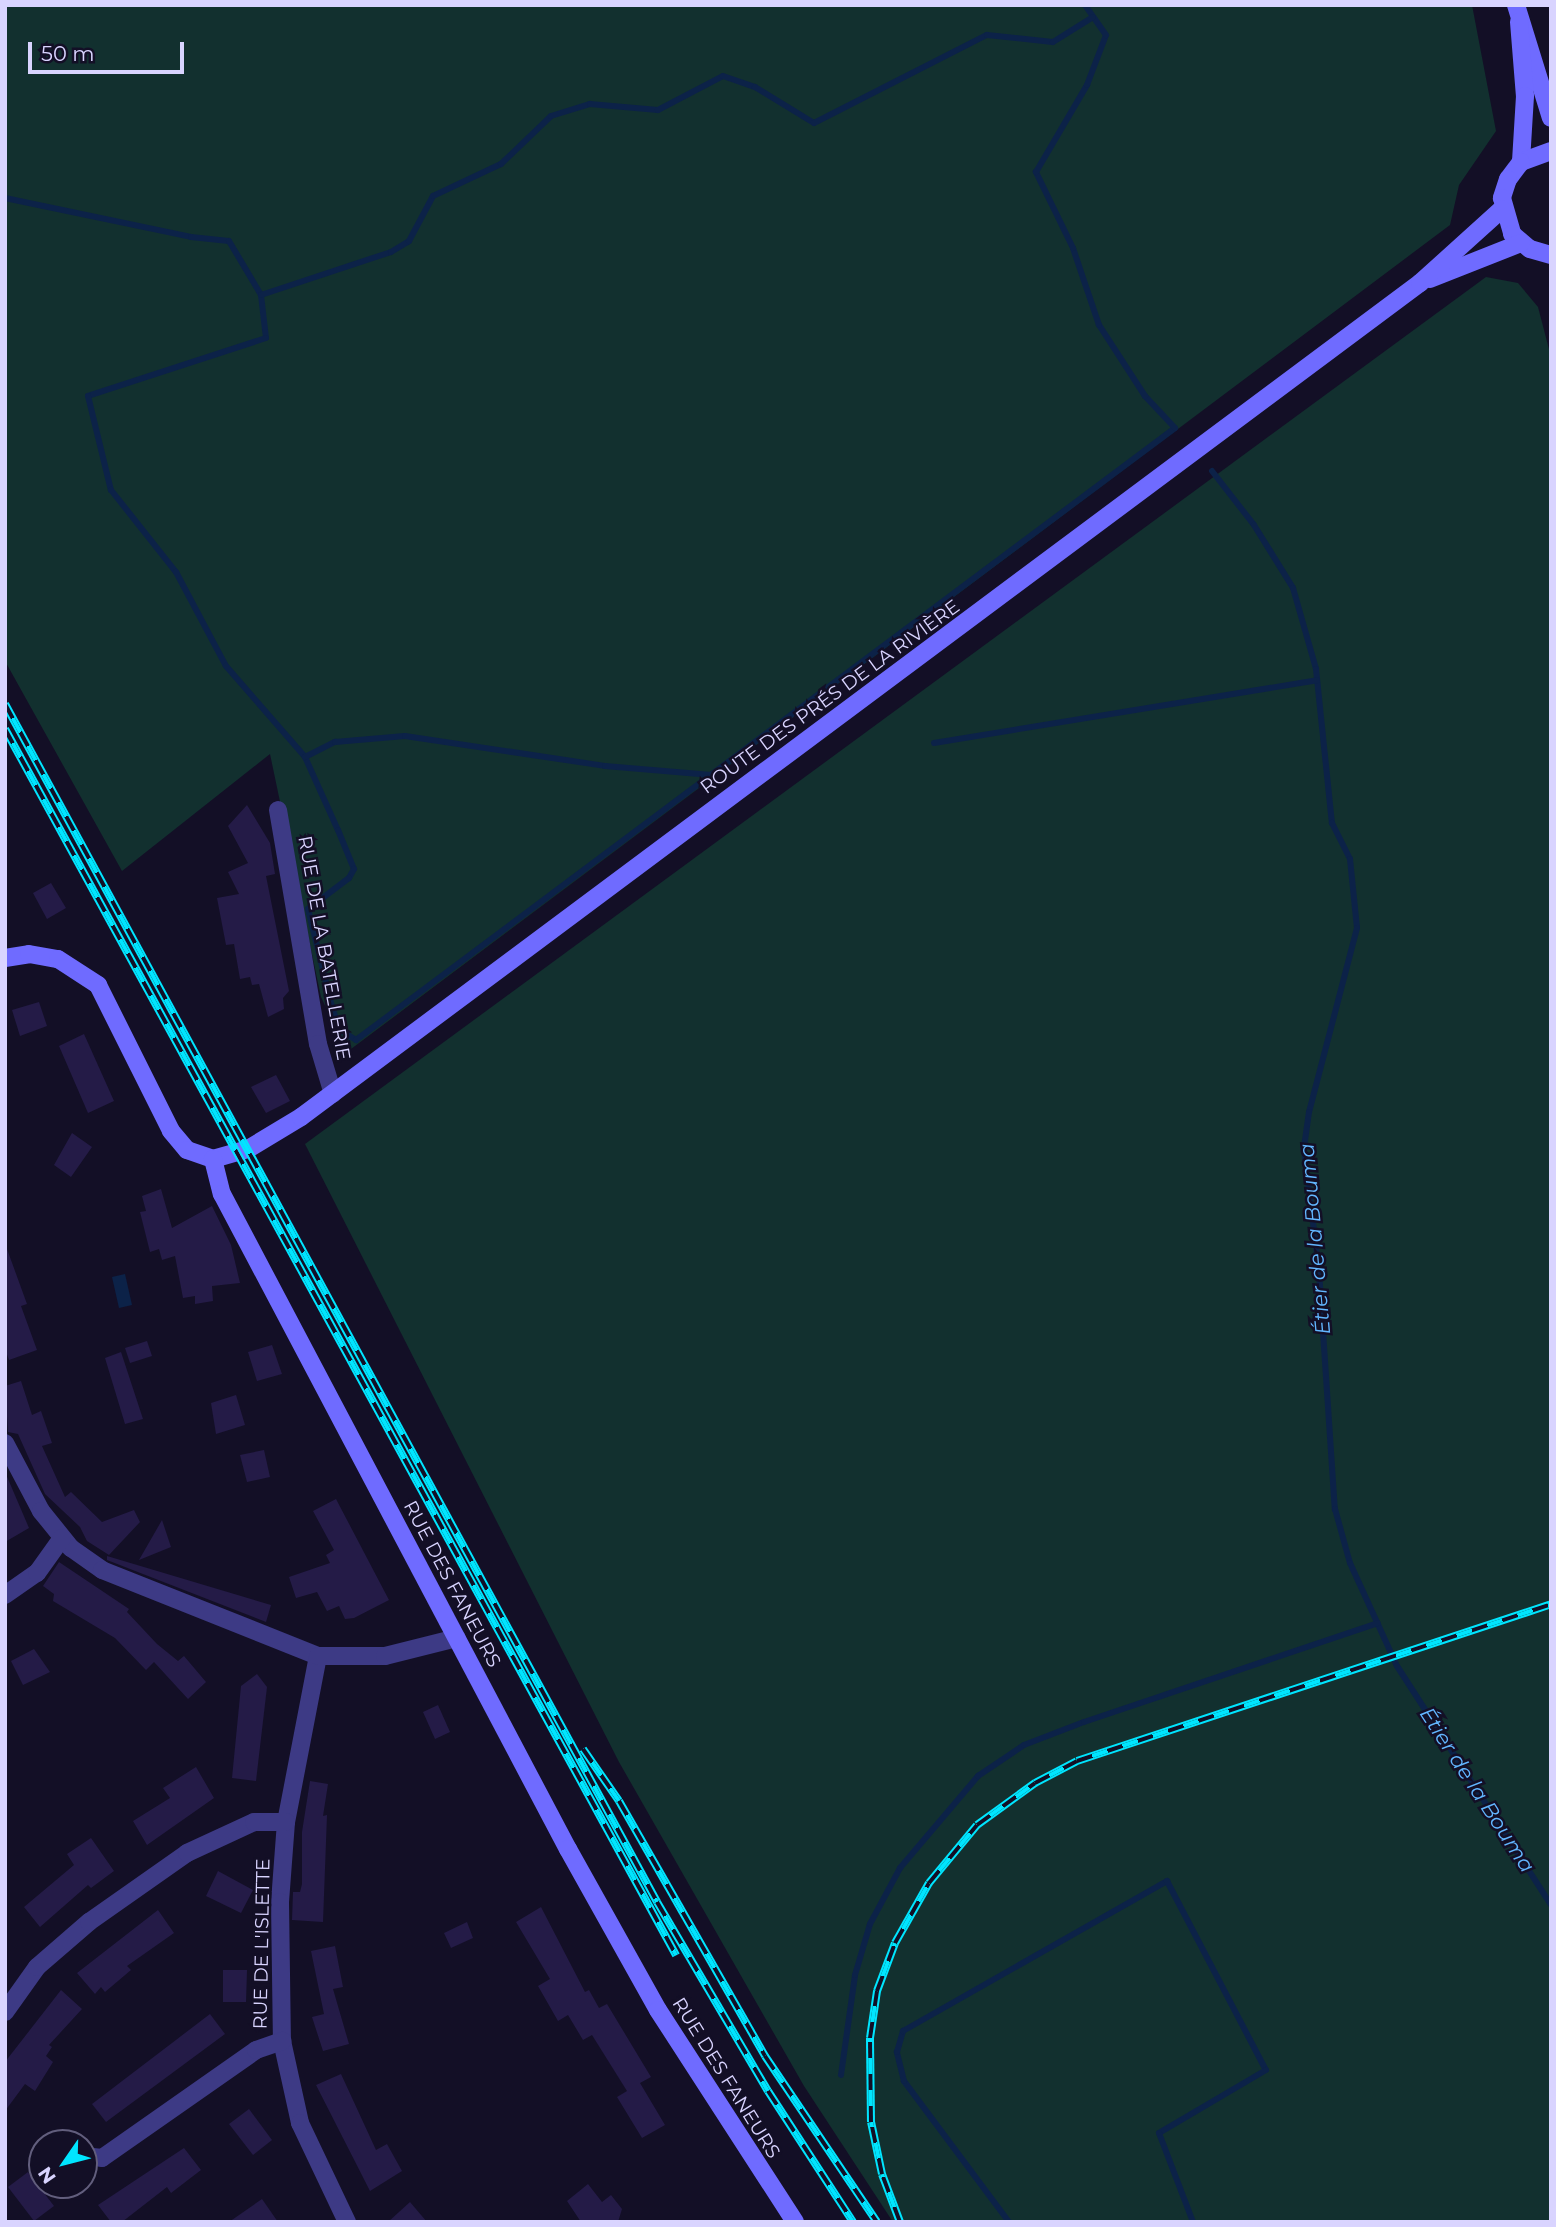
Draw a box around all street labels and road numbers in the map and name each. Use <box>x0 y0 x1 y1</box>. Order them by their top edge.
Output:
street label: ROUTE DES PRÉS DE LA RIVIÈRE <box>696 595 964 799</box>
street label: RUE DE LA BATELLERIE <box>293 834 355 1062</box>
street label: RUE DES FANEURS <box>398 1497 506 1671</box>
street label: RUE DE L'ISLETTE <box>249 1858 275 2030</box>
street label: RUE DES FANEURS <box>667 1993 785 2163</box>

